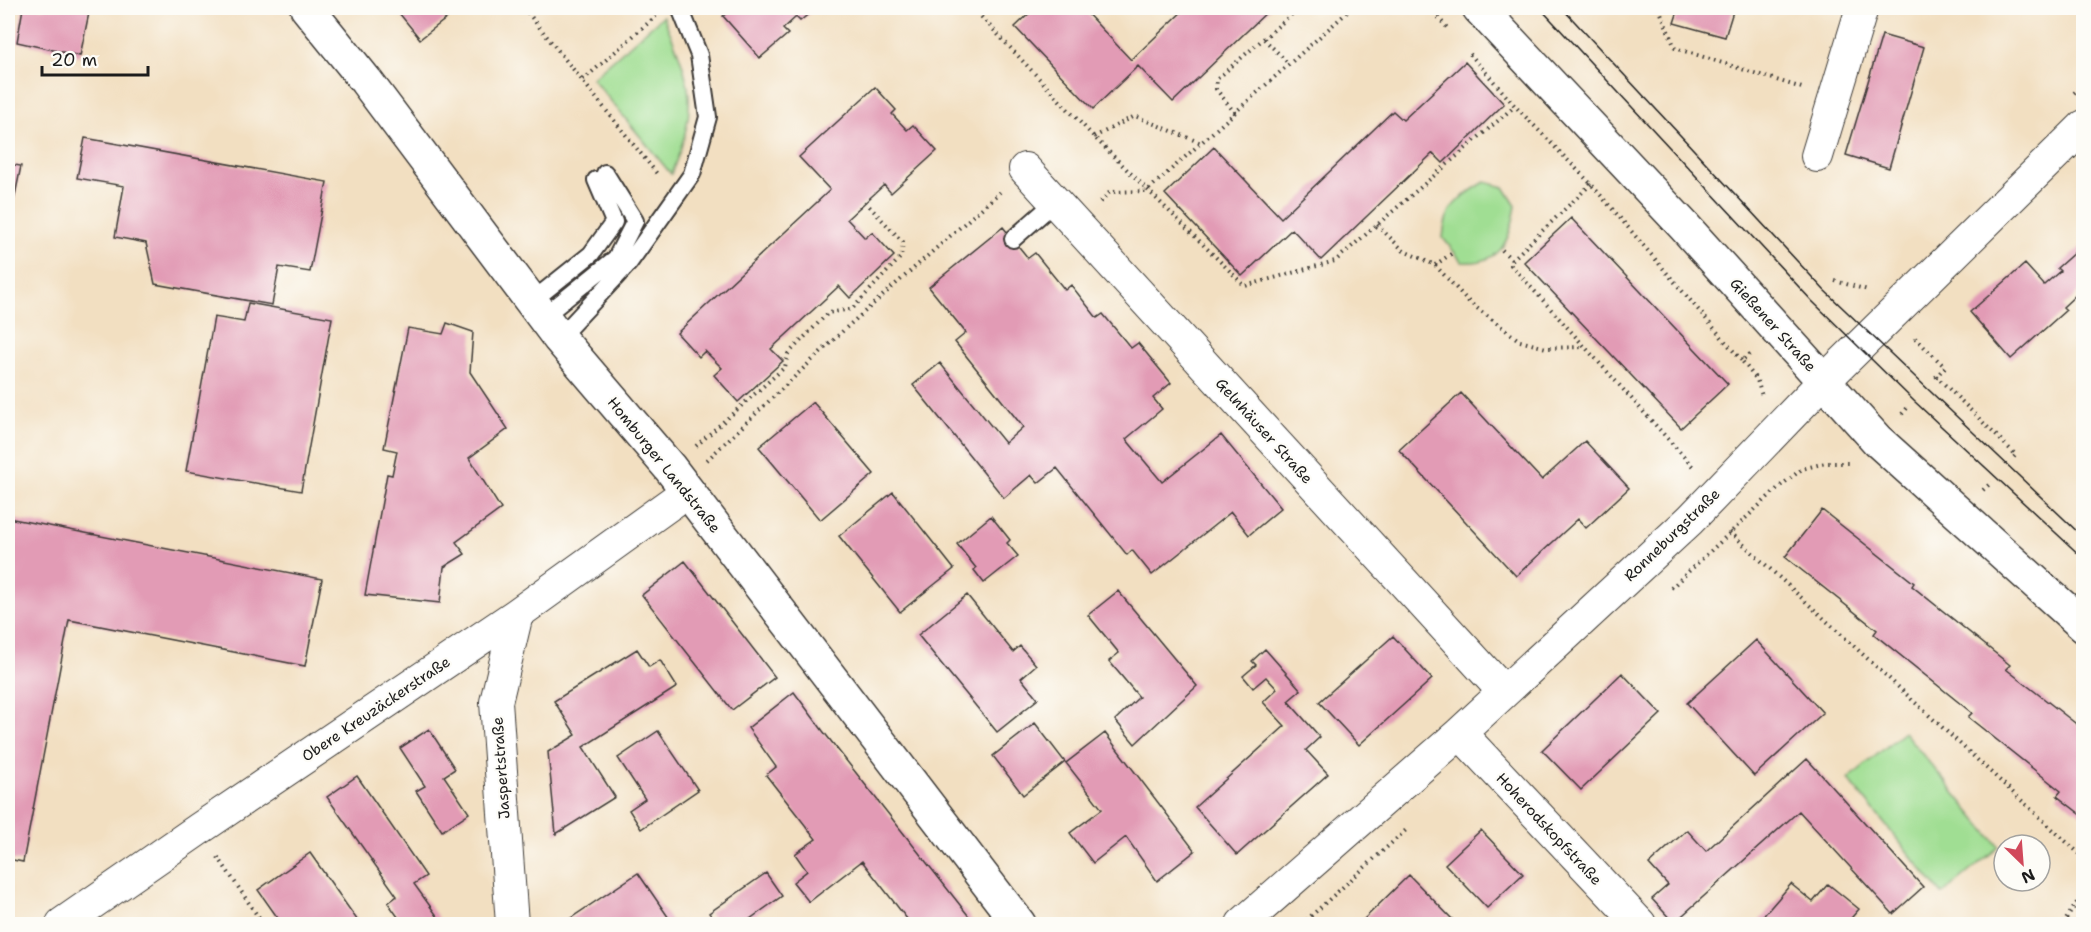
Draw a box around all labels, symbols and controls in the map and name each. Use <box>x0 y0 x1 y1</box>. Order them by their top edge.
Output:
scale bar <box>42 39 148 77</box>
text: 20 m <box>51 48 97 72</box>
street label: Gießener Straße <box>1725 274 1821 376</box>
street label: Gelnhäuser Straße <box>1211 374 1317 488</box>
street label: Homburger Landstraße <box>603 393 725 537</box>
street label: Ronneburgstraße <box>1620 484 1724 586</box>
street label: Obere Kreuzäckerstraße <box>298 652 454 766</box>
street label: Jaspertstraße <box>487 716 515 820</box>
street label: Hoherodskopfstraße <box>1492 768 1606 890</box>
north arrow <box>1992 833 2052 893</box>
text: N <box>2018 864 2038 888</box>

